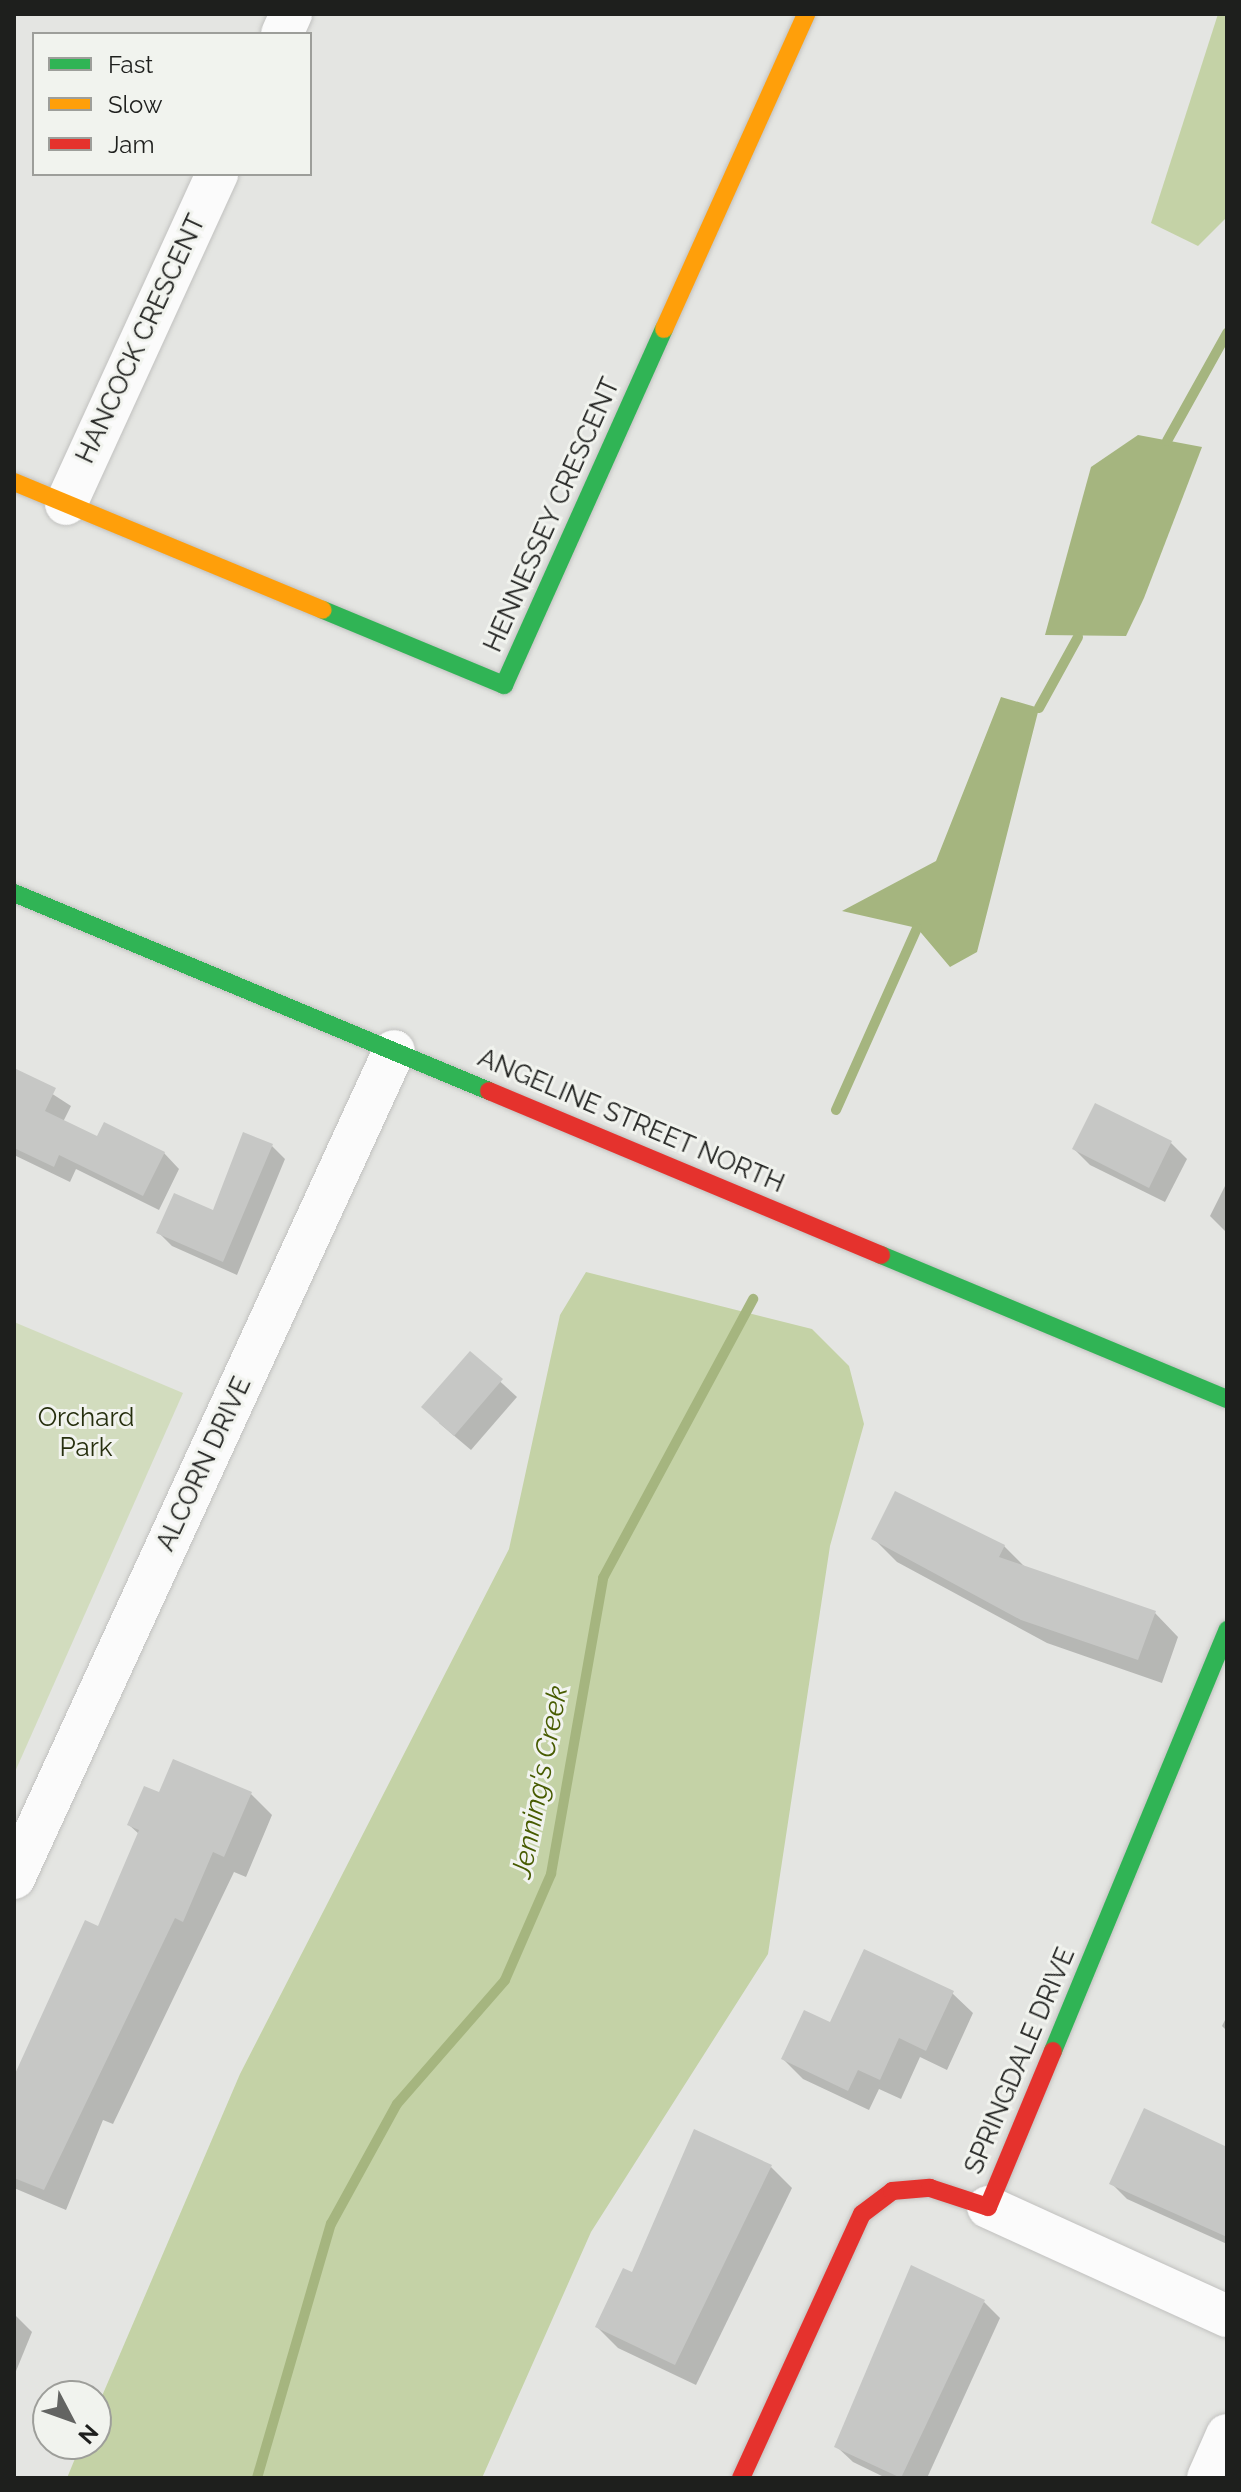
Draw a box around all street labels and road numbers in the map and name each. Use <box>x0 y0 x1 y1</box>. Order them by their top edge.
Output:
street label: HANCOCK CRESCENT <box>70 210 212 468</box>
street label: HENNESSEY CRESCENT <box>477 373 627 657</box>
street label: ANGELINE STREET NORTH <box>473 1042 789 1200</box>
street label: ALCORN DRIVE <box>150 1372 258 1556</box>
street label: SPRINGDALE DRIVE <box>958 1943 1082 2179</box>

